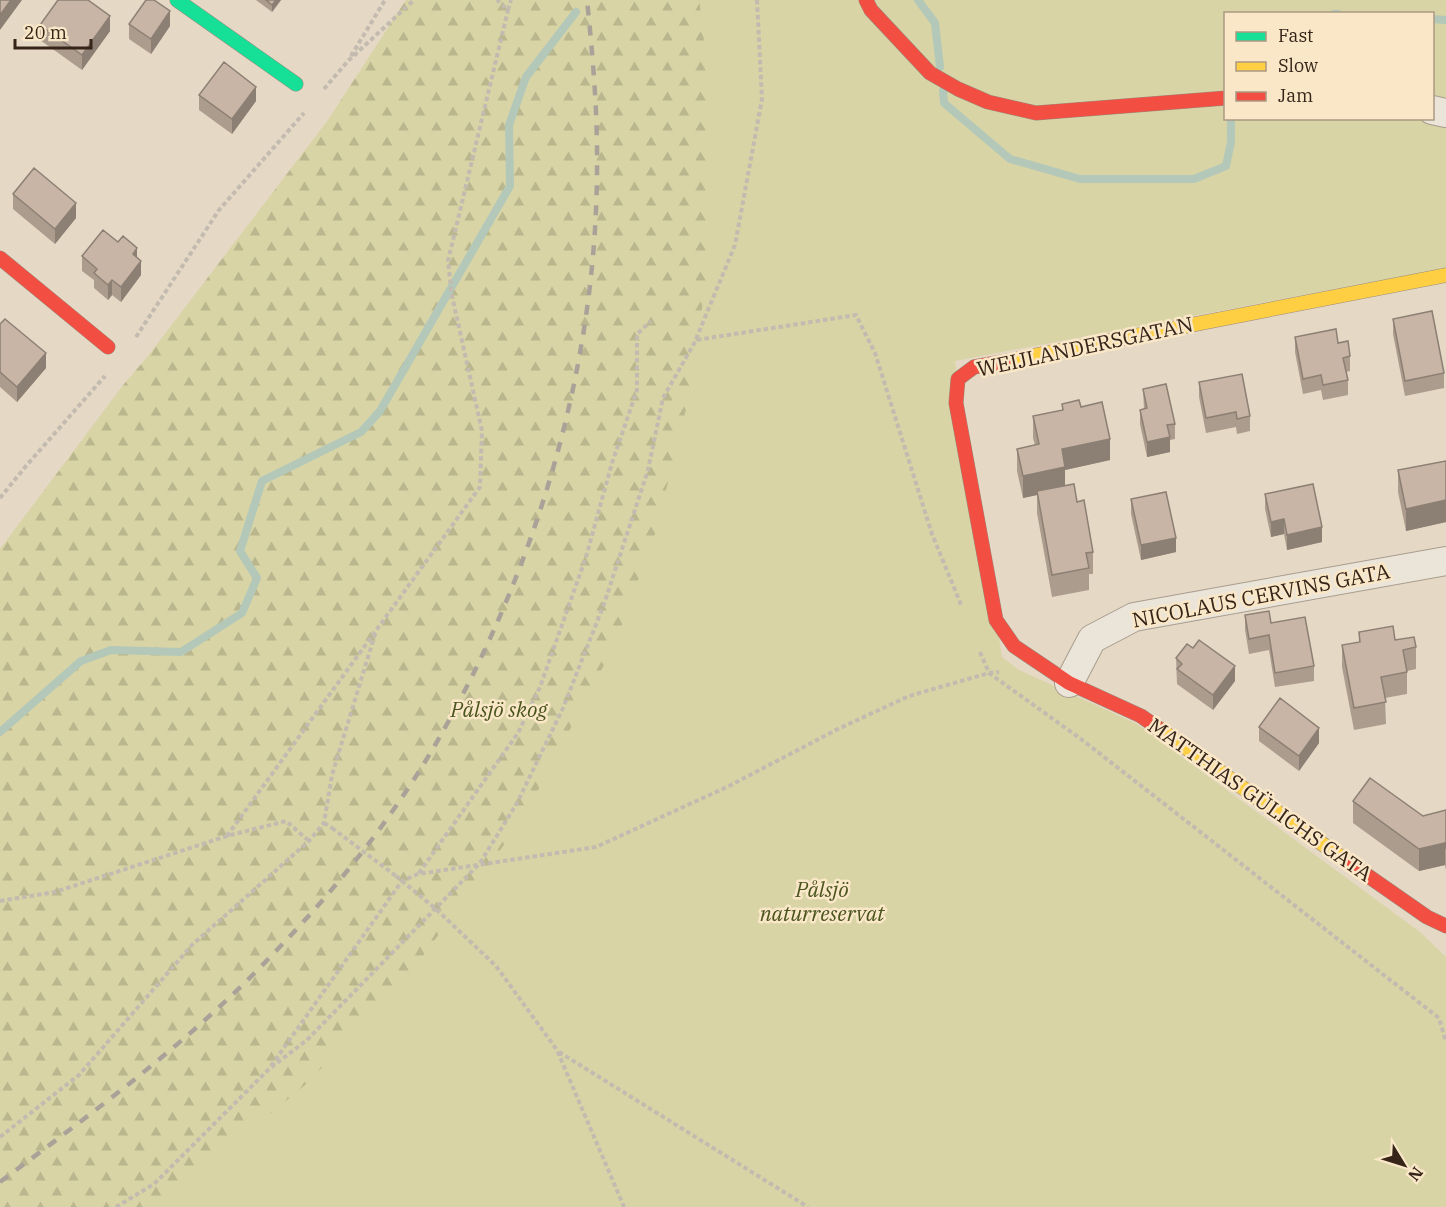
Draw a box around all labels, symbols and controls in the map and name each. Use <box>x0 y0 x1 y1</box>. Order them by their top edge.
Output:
scale bar <box>15 12 92 50</box>
legend <box>1224 12 1434 120</box>
text: 20 m <box>24 21 67 44</box>
text: Fast <box>1278 24 1313 47</box>
text: Slow <box>1278 54 1318 77</box>
text: Jam <box>1278 84 1313 107</box>
street label: WEIJLANDERSGATAN <box>974 309 1195 383</box>
street label: NICOLAUS CERVINS GATA <box>1130 556 1393 634</box>
park label: Pålsjö skog <box>450 695 549 723</box>
street label: MATTHIAS GÜLICHS GATA <box>1143 711 1379 888</box>
park label: Pålsjö naturreservat <box>760 875 885 927</box>
north arrow <box>1374 1135 1434 1195</box>
text: N <box>1404 1163 1428 1185</box>

